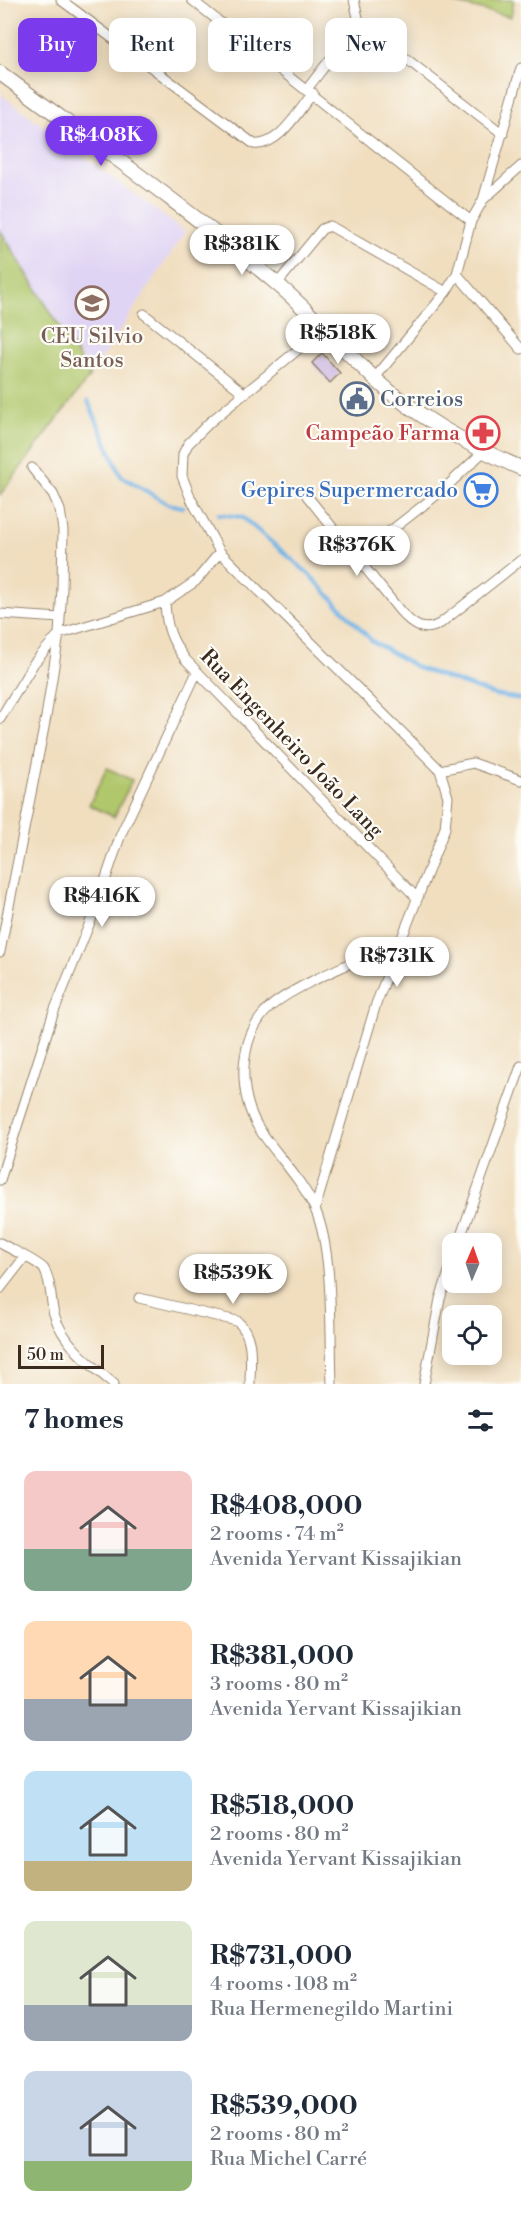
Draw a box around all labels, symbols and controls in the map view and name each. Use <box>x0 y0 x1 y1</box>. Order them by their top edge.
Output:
chip: Buy <box>18 18 97 72</box>
chip: Rent <box>109 18 196 72</box>
chip: Filters <box>208 18 313 72</box>
chip: New <box>325 18 407 72</box>
pin: R$408K <box>52 116 150 167</box>
text: R$408K <box>59 123 143 148</box>
pin: R$381K <box>193 225 291 276</box>
text: R$381K <box>204 232 280 257</box>
school or university icon: CEU Silvio Santos <box>74 285 110 321</box>
pin: R$518K <box>289 314 387 365</box>
text: R$518K <box>299 321 377 346</box>
place label: CEU Silvio Santos <box>41 324 143 374</box>
public building icon: Correios <box>339 381 375 417</box>
place label: Correios <box>380 387 463 413</box>
pharmacy icon: Campeão Farma <box>465 415 501 451</box>
place label: Campeão Farma <box>306 421 460 447</box>
supermarket icon: Gepires Supermercado <box>463 472 499 508</box>
place label: Gepires Supermercado <box>241 478 458 504</box>
pin: R$376K <box>308 526 406 577</box>
text: R$376K <box>318 533 396 558</box>
street label: Rua Engenheiro João Lang <box>194 644 388 844</box>
pin: R$416K <box>53 877 151 928</box>
text: R$416K <box>63 884 141 909</box>
pin: R$731K <box>348 937 446 988</box>
text: R$731K <box>359 944 435 969</box>
north arrow <box>442 1233 502 1293</box>
map controls <box>442 1233 502 1365</box>
pin: R$539K <box>184 1254 282 1305</box>
text: R$539K <box>193 1261 273 1286</box>
button: locate <box>442 1305 502 1365</box>
scale bar <box>18 1342 104 1370</box>
text: 50 m <box>27 1345 64 1365</box>
text: 7 homes <box>24 1404 124 1436</box>
icon: filters <box>464 1404 497 1437</box>
text: R$408,000 <box>210 1490 362 1522</box>
icon: home <box>72 1495 144 1567</box>
text: 2 rooms · 74 m² <box>210 1522 344 1547</box>
text: Avenida Yervant Kissajikian <box>210 1547 462 1572</box>
text: R$381,000 <box>210 1640 354 1672</box>
icon: home <box>72 1645 144 1717</box>
text: 3 rooms · 80 m² <box>210 1672 348 1697</box>
text: Avenida Yervant Kissajikian <box>210 1697 462 1722</box>
text: R$518,000 <box>210 1790 354 1822</box>
icon: home <box>72 1795 144 1867</box>
text: 2 rooms · 80 m² <box>210 1822 348 1847</box>
text: Avenida Yervant Kissajikian <box>210 1847 462 1872</box>
text: R$731,000 <box>210 1940 352 1972</box>
icon: home <box>72 1945 144 2017</box>
text: 4 rooms · 108 m² <box>210 1972 357 1997</box>
text: Rua Hermenegildo Martini <box>210 1997 453 2022</box>
text: R$539,000 <box>210 2090 358 2122</box>
icon: home <box>72 2095 144 2167</box>
text: 2 rooms · 80 m² <box>210 2122 348 2147</box>
text: Rua Michel Carré <box>210 2147 367 2172</box>

